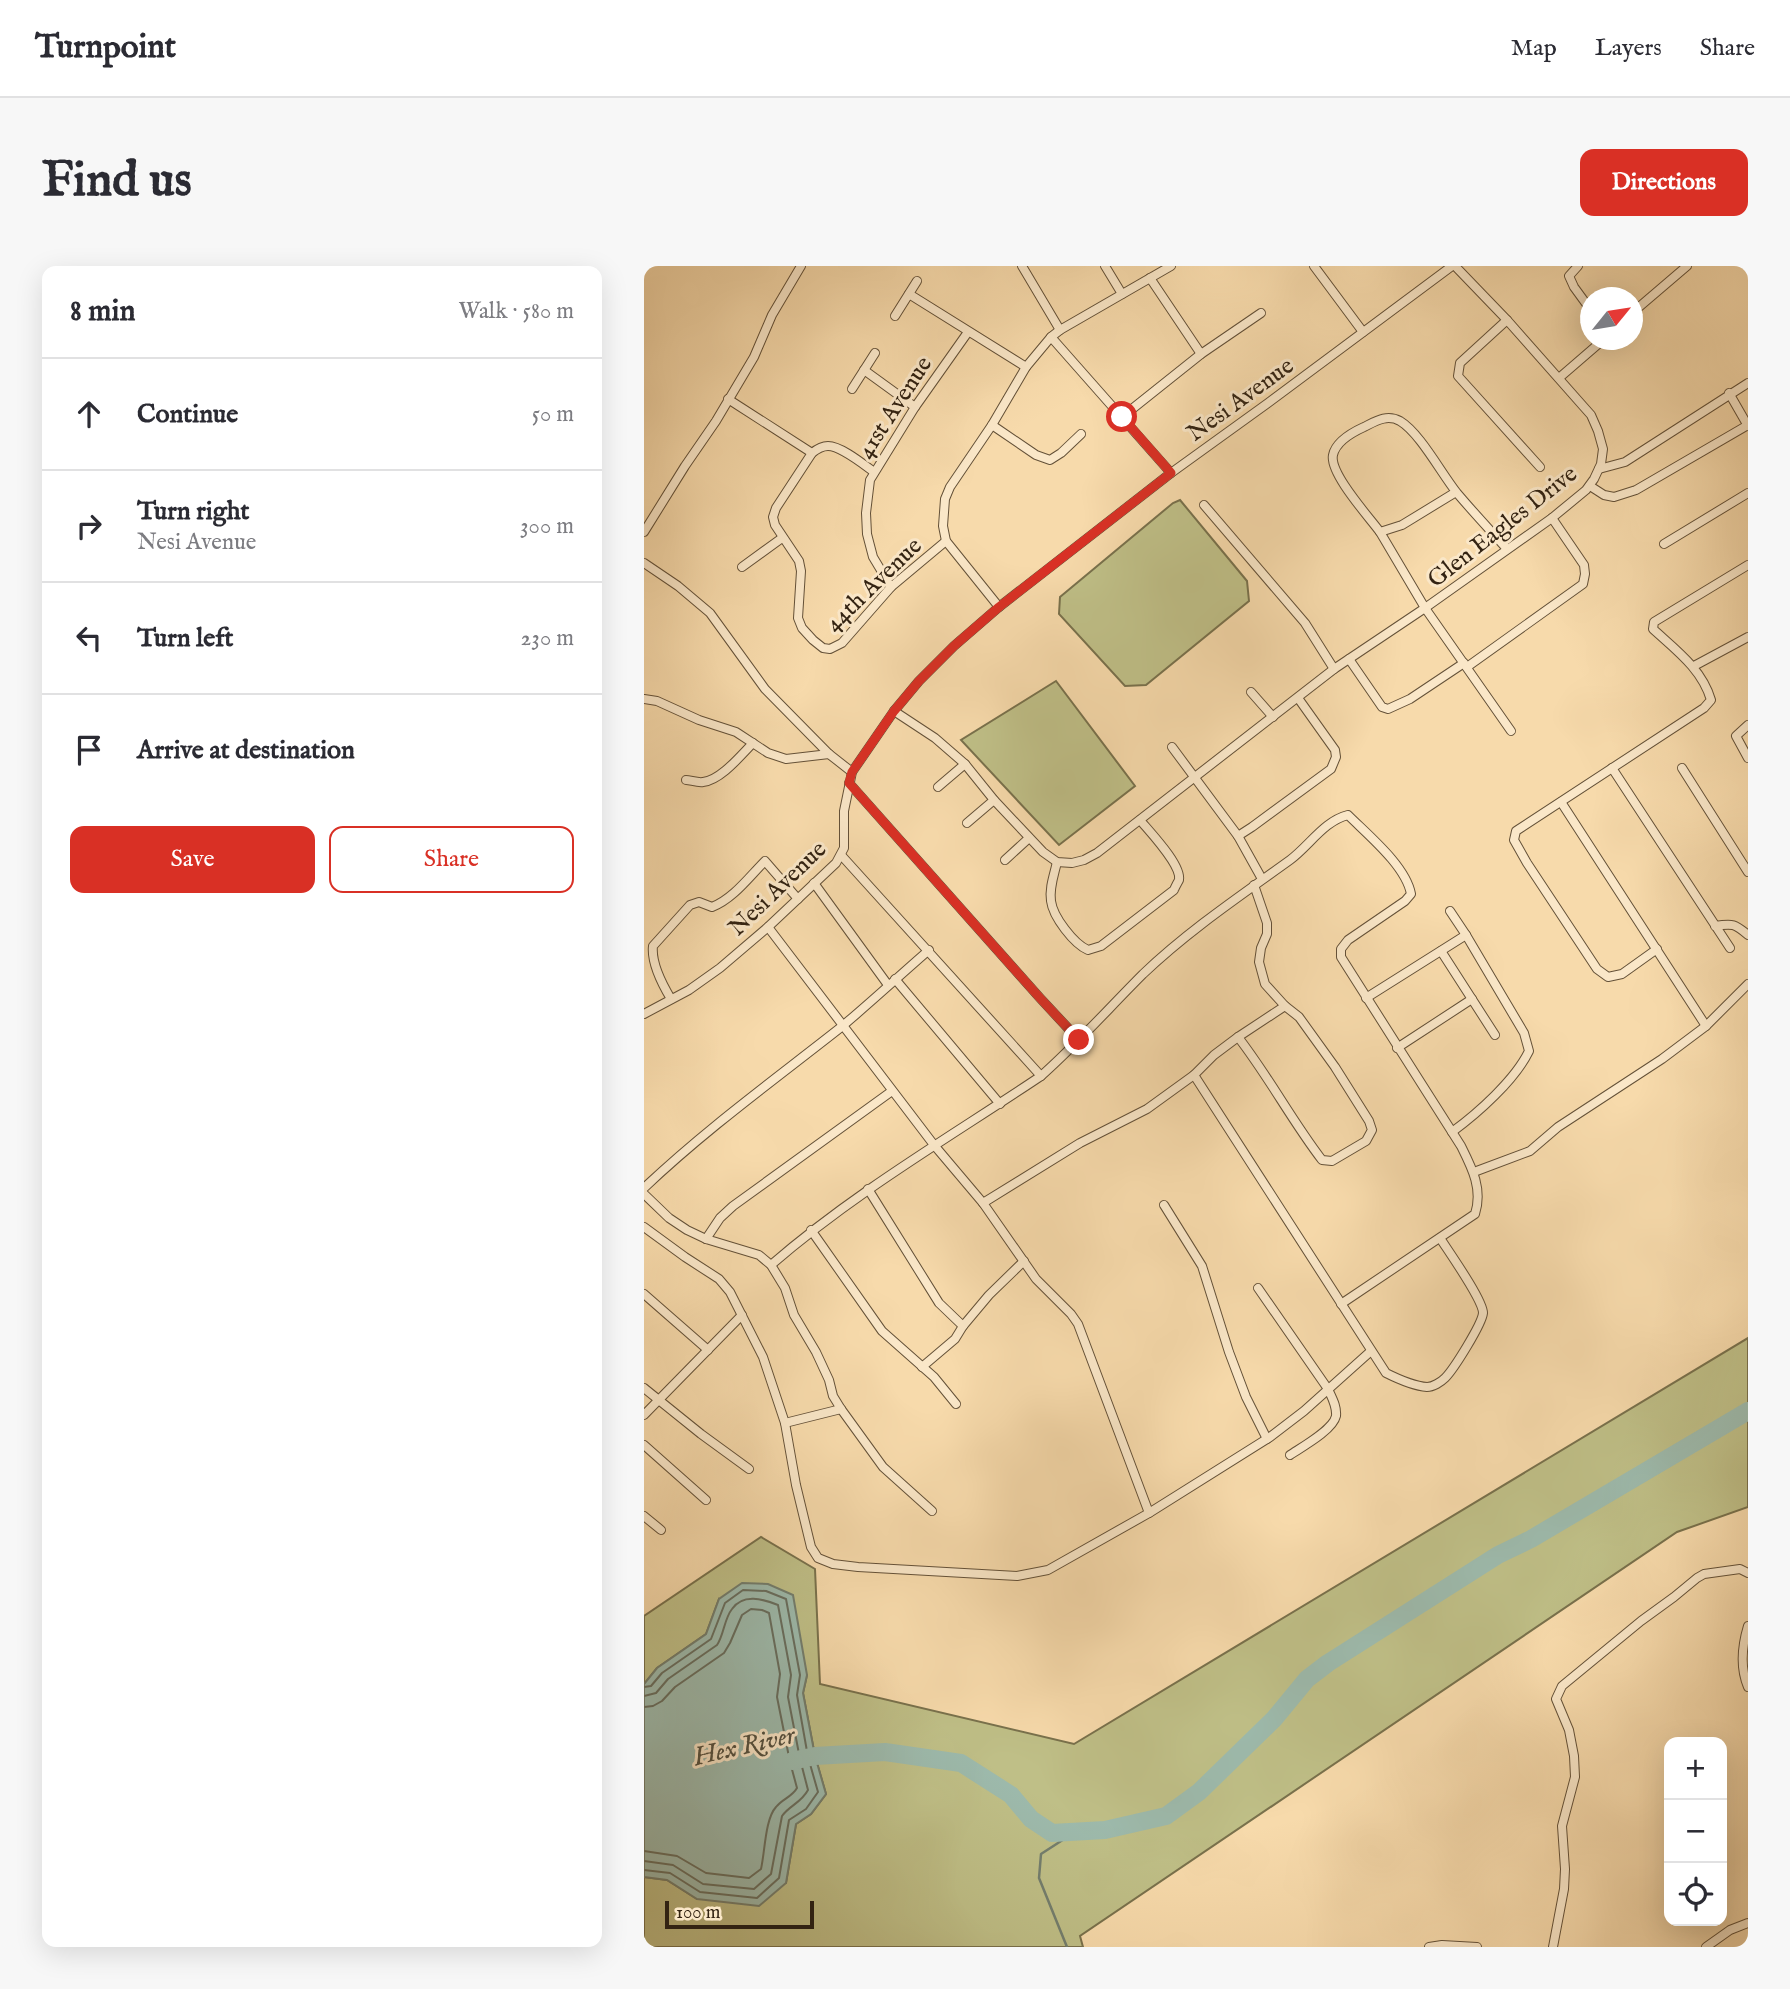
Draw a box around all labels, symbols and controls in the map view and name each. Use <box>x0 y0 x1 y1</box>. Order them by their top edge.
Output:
text: Turnpoint <box>35 27 176 69</box>
text: Map <box>1511 33 1557 64</box>
text: Layers <box>1595 33 1662 64</box>
text: Share <box>1700 33 1755 64</box>
button: Directions <box>1580 149 1748 216</box>
text: Find us <box>42 151 192 213</box>
north arrow <box>1580 287 1643 350</box>
text: 8 min <box>70 293 136 331</box>
text: Walk · 580 m <box>458 297 574 326</box>
street label: 41st Avenue <box>851 351 940 465</box>
street label: Nesi Avenue <box>1181 351 1300 449</box>
icon: ahead <box>70 395 108 433</box>
text: Continue <box>137 398 238 431</box>
text: 50 m <box>532 400 574 429</box>
route start <box>1106 401 1137 432</box>
street label: Glen Eagles Drive <box>1422 459 1584 595</box>
text: Turn right <box>137 495 250 528</box>
icon: right <box>70 507 108 545</box>
text: 300 m <box>520 512 574 541</box>
text: Nesi Avenue <box>137 528 256 557</box>
street label: 44th Avenue <box>819 531 929 639</box>
icon: left <box>70 619 108 657</box>
text: Turn left <box>137 622 234 655</box>
text: 230 m <box>521 624 574 653</box>
icon: arrive <box>70 731 108 769</box>
text: Arrive at destination <box>137 734 355 767</box>
button: Save <box>70 826 315 893</box>
button: Share <box>329 826 574 893</box>
street label: Nesi Avenue <box>722 835 834 944</box>
route end <box>1063 1024 1094 1055</box>
water label: Hex River <box>689 1719 799 1774</box>
map controls <box>1664 1737 1727 1926</box>
button: + <box>1664 1737 1727 1800</box>
button: − <box>1664 1800 1727 1863</box>
button: locate <box>1664 1863 1727 1926</box>
scale bar <box>665 1898 814 1930</box>
text: 100 m <box>676 1901 720 1925</box>

